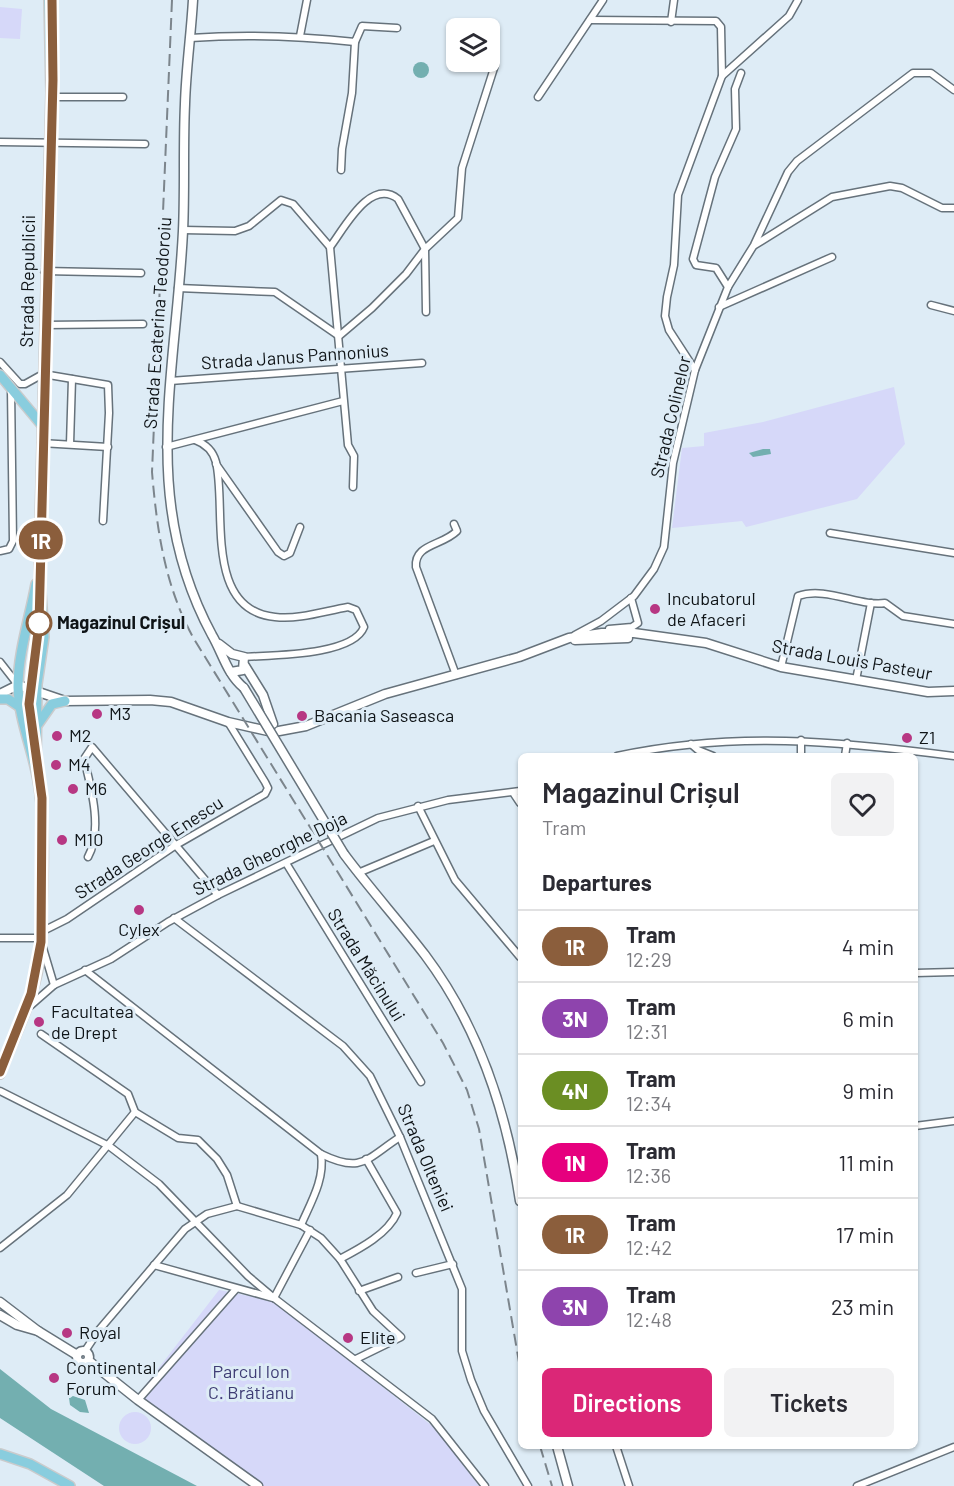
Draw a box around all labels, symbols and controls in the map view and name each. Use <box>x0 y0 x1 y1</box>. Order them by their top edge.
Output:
map controls <box>446 18 500 72</box>
button: layers <box>446 18 500 72</box>
street label: Strada Republicii <box>15 214 39 347</box>
street label: Strada Ecaterina Teodoroiu <box>139 216 175 430</box>
street label: Strada Janus Pannonius <box>200 338 390 374</box>
street label: Strada Colinelor <box>645 353 695 480</box>
line badge: 1R <box>14 520 68 560</box>
text: 1R <box>31 528 51 553</box>
place label: Incubatorul de Afaceri <box>667 587 756 630</box>
marker: Incubatorul de Afaceri <box>648 602 662 616</box>
marker: Magazinul Crișul <box>26 610 52 636</box>
place label: Magazinul Crișul <box>57 611 185 633</box>
street label: Strada Louis Pasteur <box>770 634 935 684</box>
place label: M3 <box>109 702 131 724</box>
place label: Bacania Saseasca <box>314 704 454 726</box>
marker: M3 <box>90 707 104 721</box>
marker: Bacania Saseasca <box>295 709 309 723</box>
place label: M2 <box>69 724 92 746</box>
place label: Z1 <box>919 726 935 748</box>
marker: M2 <box>50 729 64 743</box>
marker: Z1 <box>900 731 914 745</box>
place label: M4 <box>68 753 91 775</box>
marker: M4 <box>49 758 63 772</box>
button: heart <box>831 773 894 836</box>
text: Magazinul Crișul <box>542 775 740 809</box>
place label: M6 <box>85 777 107 799</box>
marker: M6 <box>66 782 80 796</box>
street label: Strada George Enescu <box>70 791 227 903</box>
street label: Strada Gheorghe Doja <box>189 806 350 900</box>
text: Tram <box>542 815 586 839</box>
place label: M10 <box>74 828 103 850</box>
marker: M10 <box>55 833 69 847</box>
text: Departures <box>542 869 652 895</box>
marker: Cylex <box>132 903 146 917</box>
street label: Strada Măcinului <box>323 904 410 1025</box>
place label: Cylex <box>118 918 160 940</box>
text: Tram <box>626 921 676 947</box>
text: 4 min <box>842 933 894 959</box>
text: 1R <box>565 934 585 959</box>
text: 12:29 <box>626 947 672 971</box>
text: Tram <box>626 993 676 1019</box>
place label: Facultatea de Drept <box>51 1000 134 1043</box>
text: 6 min <box>843 1005 894 1031</box>
text: 3N <box>562 1006 588 1031</box>
marker: Facultatea de Drept <box>32 1015 46 1029</box>
text: 12:31 <box>626 1019 668 1043</box>
text: Tram <box>626 1065 676 1091</box>
text: 9 min <box>842 1077 894 1103</box>
text: 4N <box>562 1078 588 1103</box>
text: 12:34 <box>626 1091 672 1115</box>
street label: Strada Olteniei <box>393 1100 459 1215</box>
text: Tram <box>626 1137 676 1163</box>
text: 11 min <box>838 1149 894 1175</box>
text: 1N <box>564 1150 586 1175</box>
text: 12:36 <box>626 1163 671 1187</box>
text: Tram <box>626 1209 676 1235</box>
text: 17 min <box>836 1221 894 1247</box>
text: 1R <box>565 1222 585 1247</box>
text: 12:42 <box>626 1235 672 1259</box>
text: Tram <box>626 1281 676 1307</box>
text: 23 min <box>831 1293 894 1319</box>
text: 3N <box>562 1294 588 1319</box>
text: 12:48 <box>626 1307 672 1331</box>
place label: Royal <box>79 1321 121 1343</box>
marker: Royal <box>60 1326 74 1340</box>
place label: Elite <box>360 1326 396 1348</box>
marker: Elite <box>341 1331 355 1345</box>
place label: Continental Forum <box>66 1356 156 1399</box>
park label: Parcul Ion C. Brătianu <box>208 1360 294 1403</box>
button: Directions <box>542 1368 712 1437</box>
button: Tickets <box>724 1368 894 1437</box>
marker: Continental Forum <box>47 1371 61 1385</box>

